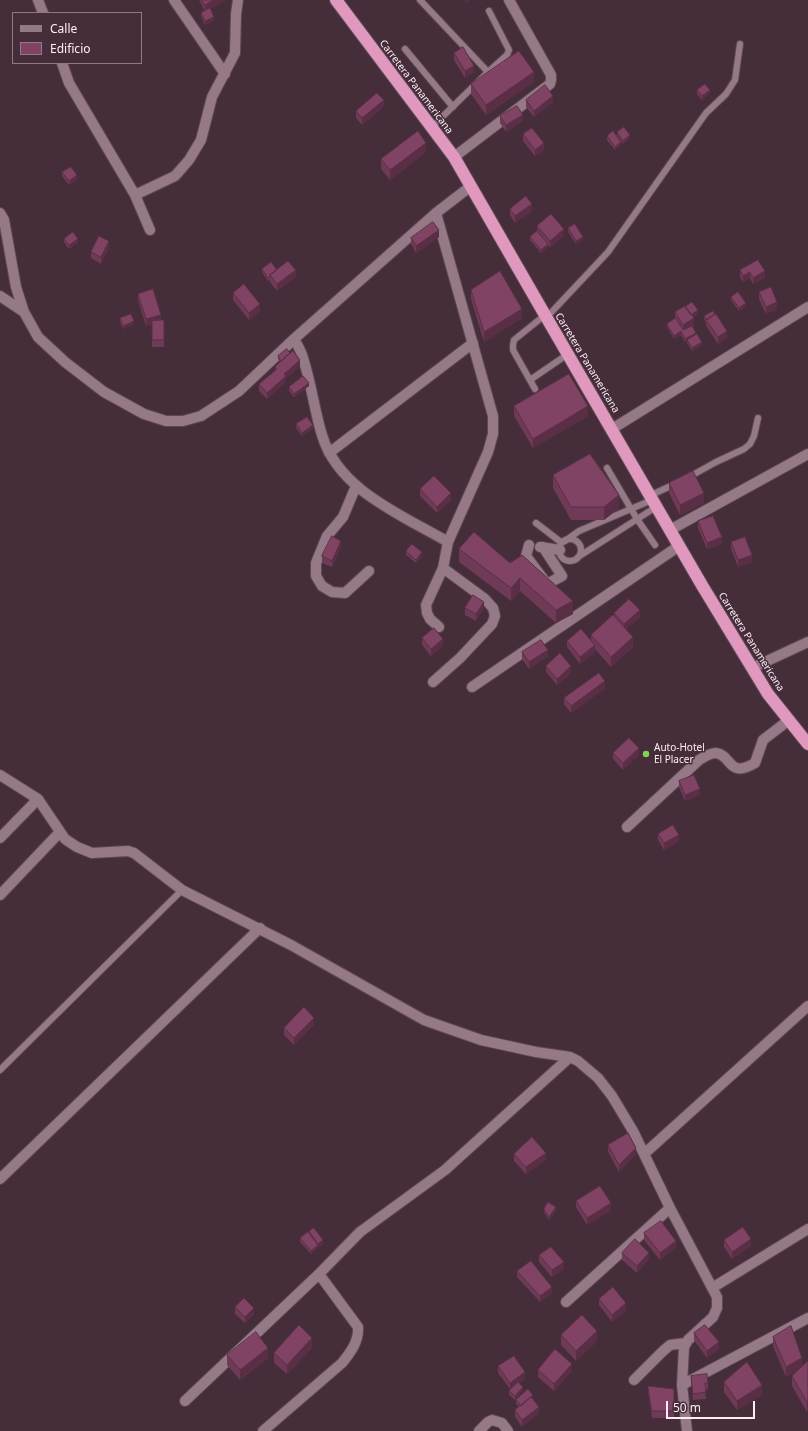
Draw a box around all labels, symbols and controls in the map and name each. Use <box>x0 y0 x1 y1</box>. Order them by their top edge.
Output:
legend <box>12 12 142 64</box>
text: Calle <box>50 20 77 37</box>
street label: Carretera Panamericana <box>377 38 455 136</box>
text: Edificio <box>50 40 91 57</box>
street label: Carretera Panamericana <box>552 311 622 415</box>
street label: Carretera Panamericana <box>716 590 786 694</box>
place label: Auto-Hotel El Placer <box>654 742 705 766</box>
marker: Auto-Hotel El Placer <box>641 749 651 759</box>
scale bar <box>668 1393 757 1419</box>
text: 50 m <box>673 1399 701 1416</box>

